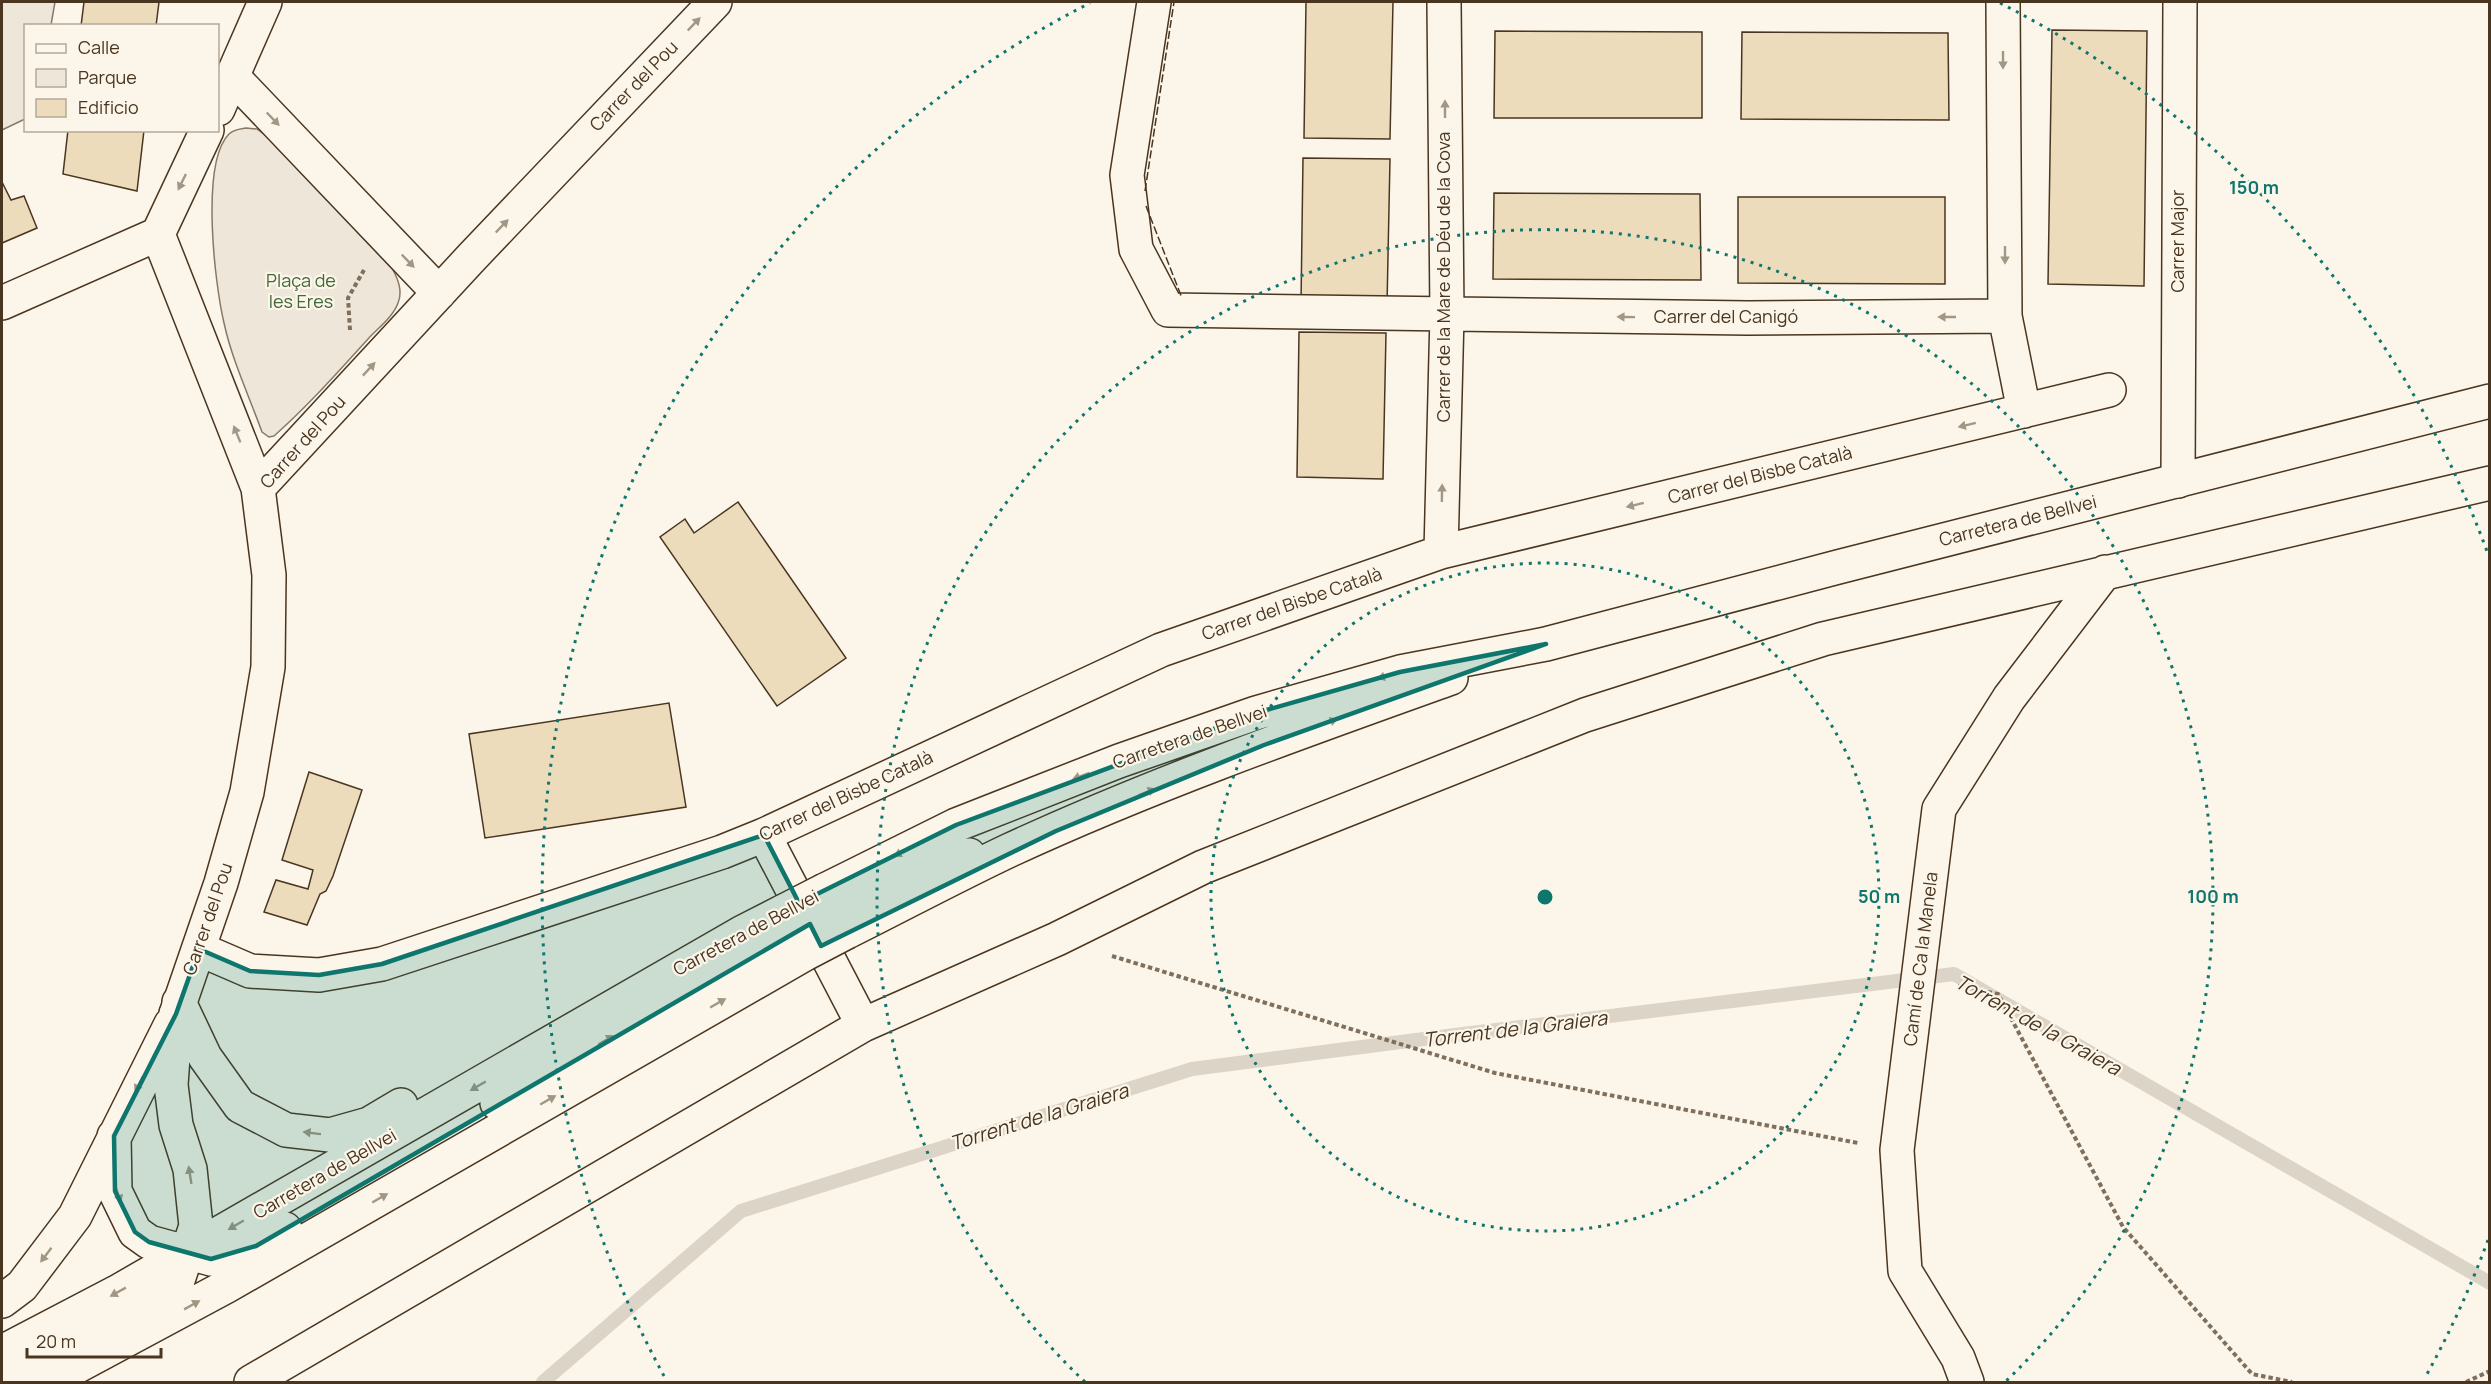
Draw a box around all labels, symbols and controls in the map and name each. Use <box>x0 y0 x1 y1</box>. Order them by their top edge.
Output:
one-way arrow <box>687 16 701 31</box>
legend <box>24 24 219 132</box>
text: Calle <box>78 35 120 59</box>
street label: Carrer del Pou <box>584 35 683 136</box>
one-way arrow <box>1999 50 2008 69</box>
text: Parque <box>78 65 137 89</box>
text: Edificio <box>78 95 139 119</box>
one-way arrow <box>1440 100 1450 119</box>
one-way arrow <box>266 112 280 127</box>
street label: Carrer de la Mare de Déu de la Cova <box>1431 132 1455 422</box>
one-way arrow <box>178 174 187 191</box>
text: 150 m <box>2229 175 2279 199</box>
street label: Carrer Major <box>2165 189 2189 293</box>
one-way arrow <box>495 218 509 233</box>
one-way arrow <box>2000 245 2010 264</box>
one-way arrow <box>400 253 414 267</box>
park label: Plaça de les Eres <box>266 268 336 313</box>
street label: Carrer del Canigó <box>1654 304 1798 328</box>
one-way arrow <box>1616 312 1635 322</box>
one-way arrow <box>1937 312 1956 322</box>
one-way arrow <box>362 362 376 376</box>
street label: Carrer del Pou <box>254 390 350 493</box>
one-way arrow <box>1958 420 1976 430</box>
one-way arrow <box>232 425 241 443</box>
street label: Carrer del Bisbe Català <box>1665 440 1854 509</box>
one-way arrow <box>1437 484 1447 503</box>
street label: Carretera de Bellvei <box>1936 489 2099 551</box>
one-way arrow <box>1626 500 1644 510</box>
street label: Carrer del Bisbe Català <box>1198 561 1385 645</box>
one-way arrow <box>1377 671 1395 681</box>
street label: Carretera de Bellvei <box>1109 698 1270 774</box>
one-way arrow <box>1320 716 1338 726</box>
street label: Carrer del Bisbe Català <box>755 744 936 846</box>
one-way arrow <box>1072 772 1090 781</box>
one-way arrow <box>1138 787 1156 796</box>
one-way arrow <box>893 847 910 856</box>
street label: Carrer del Pou <box>177 859 238 978</box>
street label: Camí de Ca la Manela <box>1897 870 1943 1047</box>
street label: Carretera de Bellvei <box>669 884 822 981</box>
text: 50 m <box>1858 884 1900 908</box>
text: 100 m <box>2187 884 2239 908</box>
centre of rings <box>1535 887 1555 907</box>
water label: Torrent de la Graiera <box>1951 968 2127 1082</box>
one-way arrow <box>709 998 726 1008</box>
water label: Torrent de la Graiera <box>1421 1004 1609 1053</box>
one-way arrow <box>598 1035 615 1045</box>
one-way arrow <box>134 1076 144 1093</box>
water label: Torrent de la Graiera <box>946 1076 1132 1157</box>
one-way arrow <box>470 1080 486 1091</box>
one-way arrow <box>540 1095 557 1105</box>
street label: Carretera de Bellvei <box>249 1122 400 1224</box>
one-way arrow <box>302 1128 321 1138</box>
one-way arrow <box>186 1165 195 1184</box>
one-way arrow <box>114 1185 123 1203</box>
one-way arrow <box>372 1192 388 1203</box>
one-way arrow <box>228 1219 244 1230</box>
one-way arrow <box>40 1246 52 1262</box>
one-way arrow <box>109 1287 126 1297</box>
one-way arrow <box>184 1300 201 1310</box>
scale bar <box>27 1321 160 1359</box>
text: 20 m <box>36 1329 76 1353</box>

